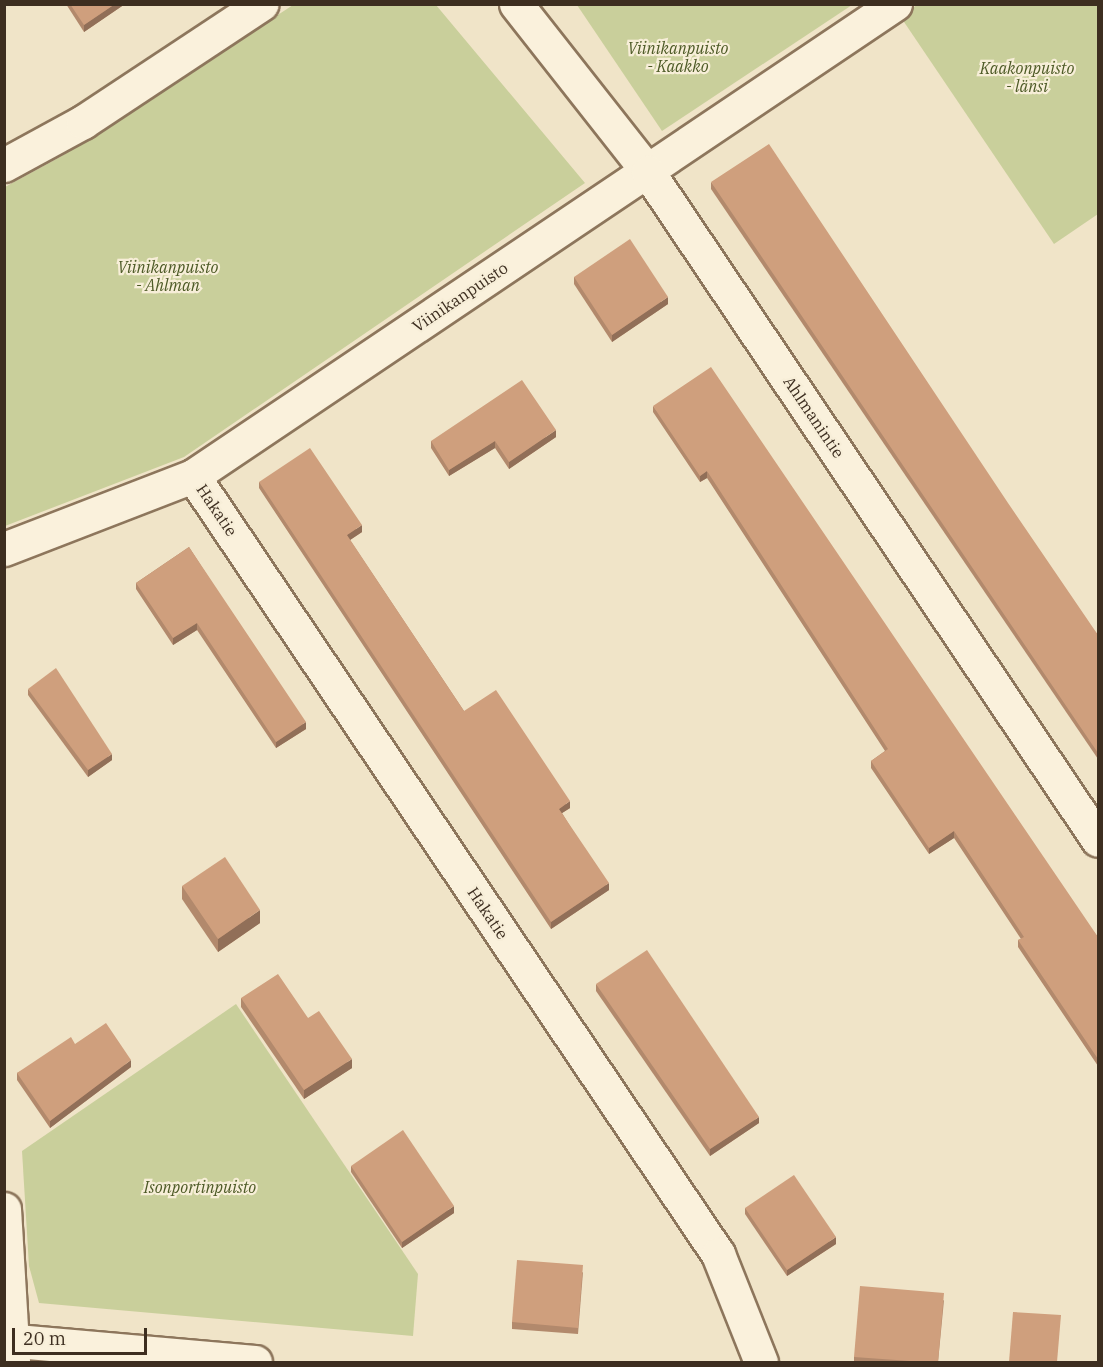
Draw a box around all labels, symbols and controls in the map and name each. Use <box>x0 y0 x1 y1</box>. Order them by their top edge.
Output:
park label: Viinikanpuisto - Kaakko <box>627 38 729 76</box>
park label: Kaakonpuisto - länsi <box>980 58 1074 96</box>
park label: Viinikanpuisto - Ahlman <box>117 257 219 295</box>
street label: Viinikanpuisto <box>409 258 511 336</box>
street label: Ahlmanintie <box>780 373 848 461</box>
street label: Hakatie <box>193 480 241 540</box>
street label: Hakatie <box>464 883 512 943</box>
park label: Isonportinpuisto <box>144 1177 256 1197</box>
scale bar <box>15 1316 150 1354</box>
text: 20 m <box>23 1327 66 1350</box>

